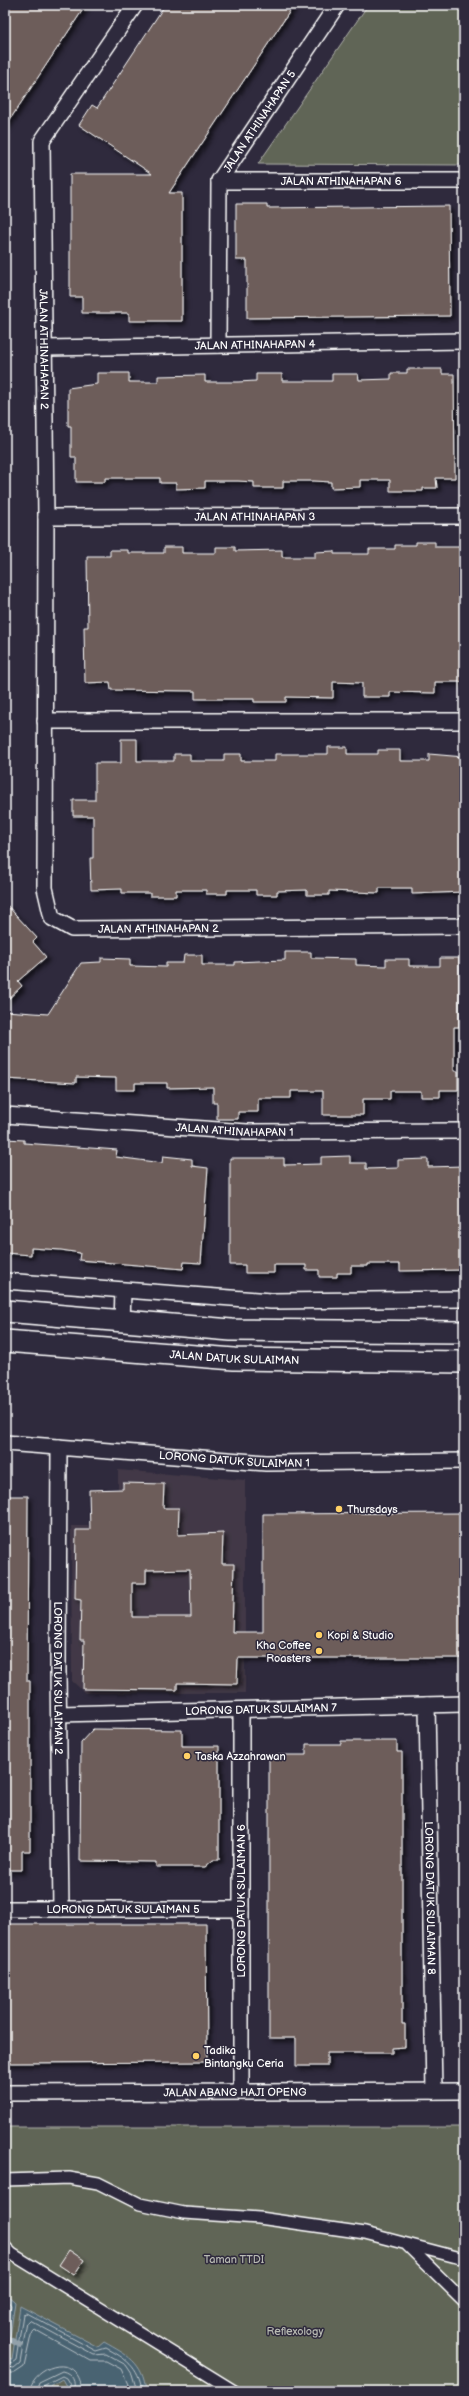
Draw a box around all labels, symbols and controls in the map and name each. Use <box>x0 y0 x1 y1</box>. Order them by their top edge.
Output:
street label: JALAN ATHINAHAPAN 5 <box>220 68 298 175</box>
street label: JALAN ATHINAHAPAN 6 <box>281 175 402 188</box>
street label: JALAN ATHINAHAPAN 2 <box>37 289 51 410</box>
street label: JALAN ATHINAHAPAN 4 <box>195 337 316 352</box>
street label: JALAN ATHINAHAPAN 3 <box>195 510 316 523</box>
street label: JALAN ATHINAHAPAN 2 <box>98 921 219 935</box>
street label: JALAN ATHINAHAPAN 1 <box>175 1120 294 1139</box>
street label: JALAN DATUK SULAIMAN <box>169 1347 299 1366</box>
street label: LORONG DATUK SULAIMAN 1 <box>159 1448 310 1470</box>
place label: Thursdays <box>347 1503 398 1516</box>
marker: Thursdays <box>334 1504 344 1514</box>
street label: LORONG DATUK SULAIMAN 2 <box>51 1601 66 1755</box>
place label: Kopi & Studio <box>327 1629 393 1642</box>
marker: Kopi & Studio <box>314 1630 324 1640</box>
place label: Kha Coffee Roasters <box>256 1639 312 1665</box>
marker: Kha Coffee Roasters <box>314 1646 324 1656</box>
street label: LORONG DATUK SULAIMAN 7 <box>185 1701 338 1717</box>
place label: Taska Azzahrawan <box>195 1750 286 1763</box>
marker: Taska Azzahrawan <box>182 1751 192 1761</box>
street label: LORONG DATUK SULAIMAN 8 <box>423 1821 438 1975</box>
street label: LORONG DATUK SULAIMAN 6 <box>235 1824 248 1978</box>
street label: LORONG DATUK SULAIMAN 5 <box>46 1903 200 1916</box>
place label: Tadika Bintangku Ceria <box>204 2044 284 2070</box>
marker: Tadika Bintangku Ceria <box>191 2051 201 2061</box>
street label: JALAN ABANG HAJI OPENG <box>163 2085 307 2099</box>
park label: Taman TTDI <box>204 2253 265 2266</box>
park label: Reflexology <box>267 2325 323 2338</box>

